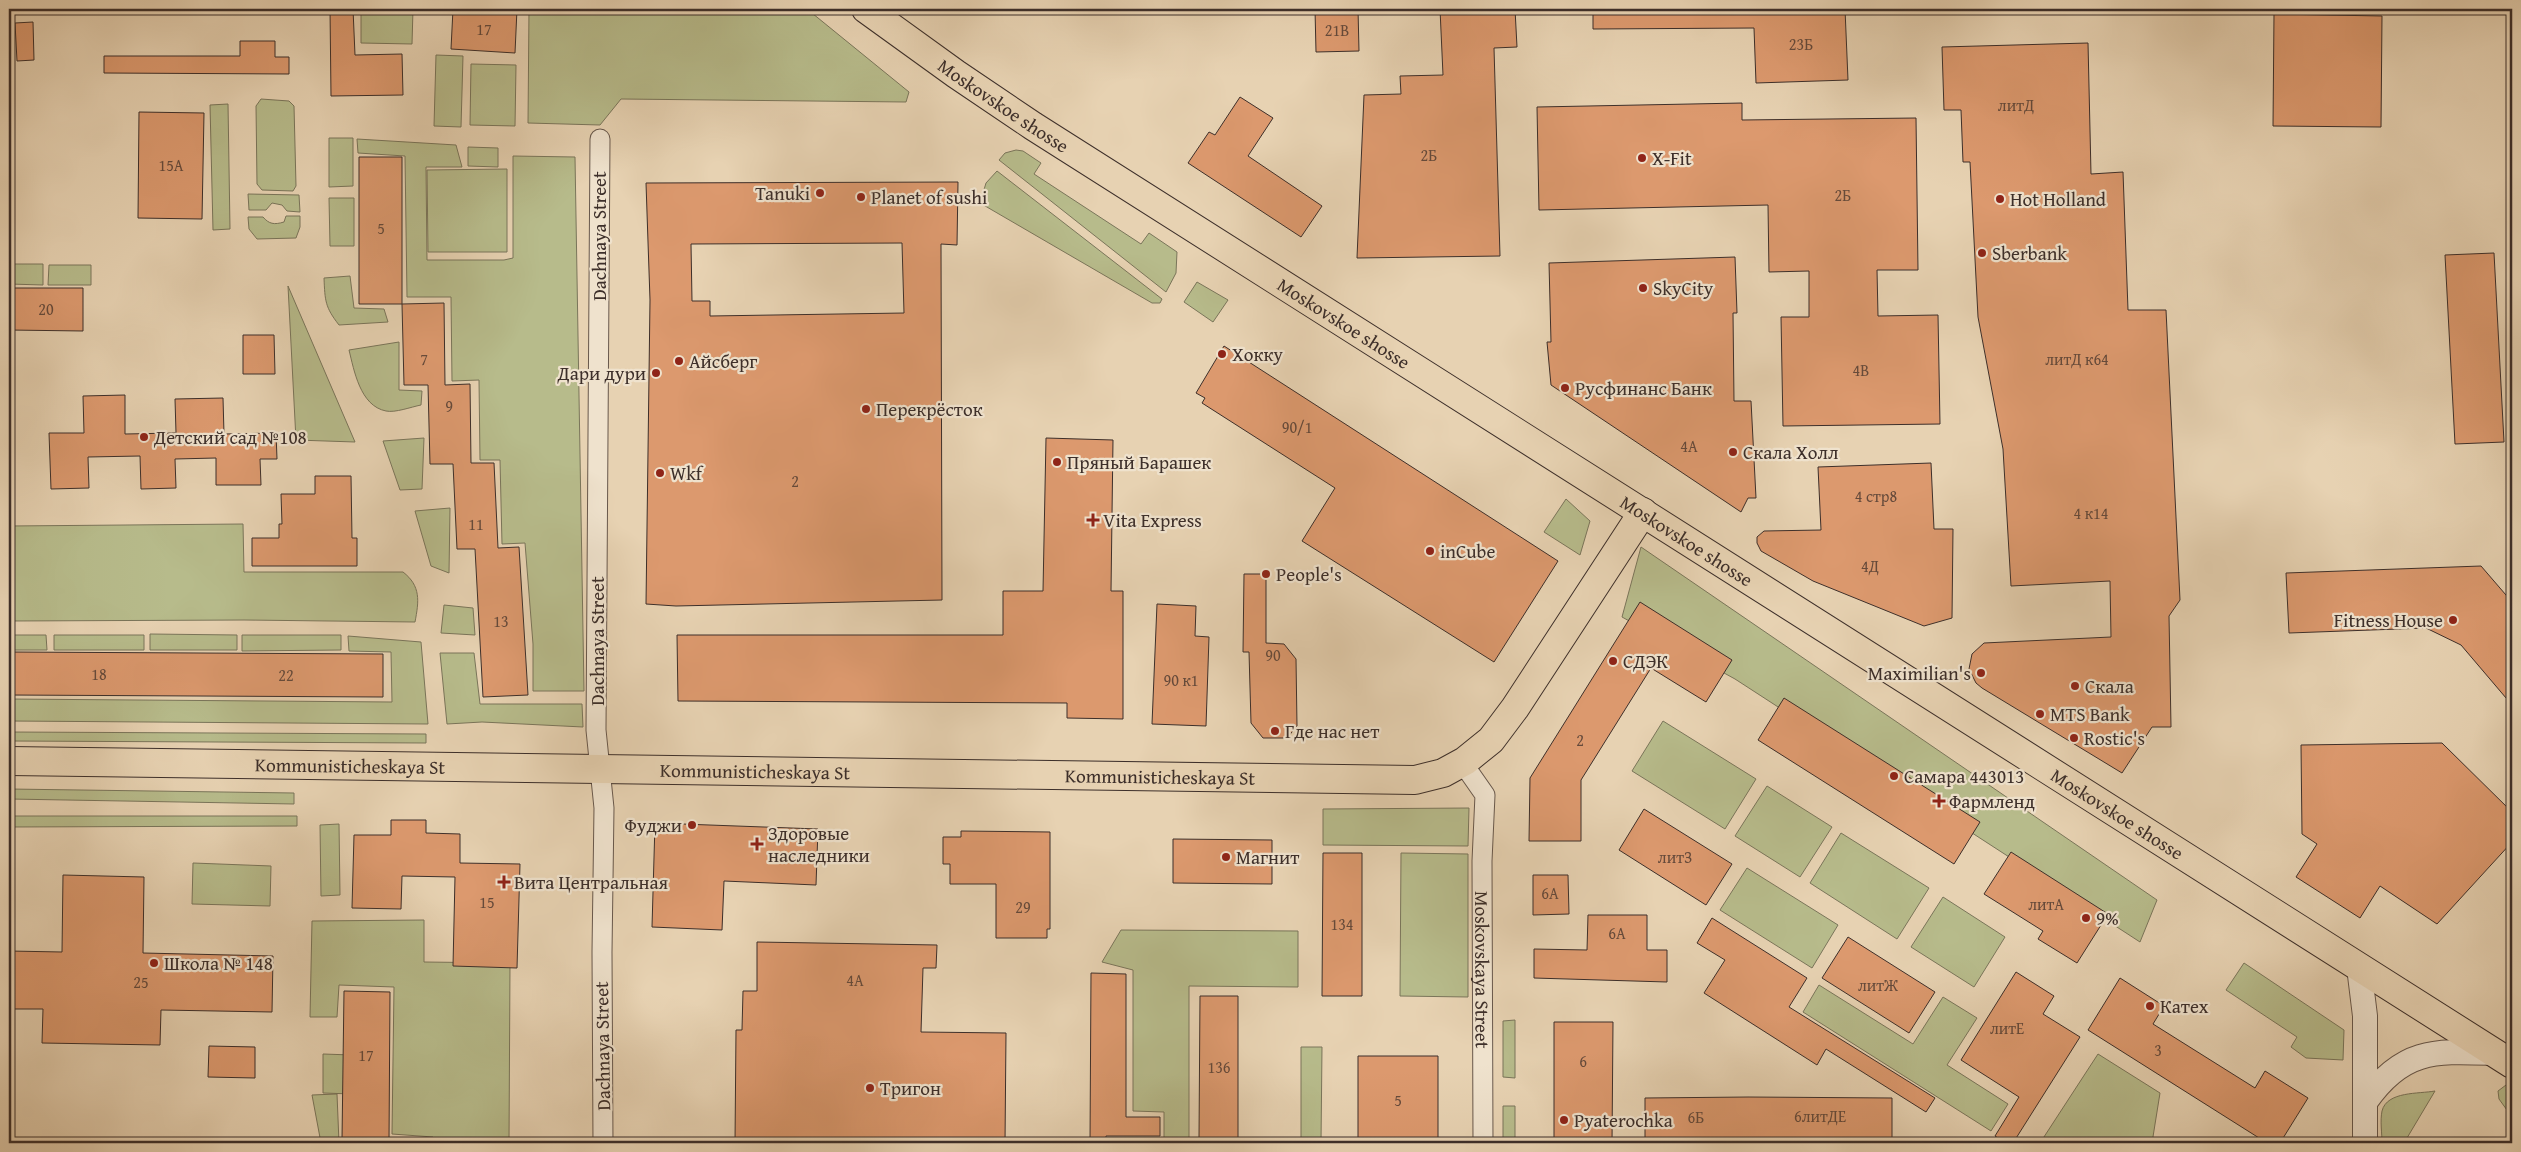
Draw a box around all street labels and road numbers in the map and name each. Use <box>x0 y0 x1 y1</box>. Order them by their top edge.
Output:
street label: Moskovskoe shosse <box>932 51 1075 159</box>
street label: Dachnaya Street <box>585 171 613 301</box>
street label: Moskovskoe shosse <box>1272 270 1416 376</box>
street label: Moskovskoe shosse <box>1615 488 1759 593</box>
street label: Dachnaya Street <box>583 576 611 706</box>
street label: Kommunisticheskaya St <box>255 750 446 781</box>
street label: Kommunisticheskaya St <box>660 756 850 786</box>
street label: Kommunisticheskaya St <box>1065 761 1255 792</box>
street label: Moskovskoe shosse <box>2045 761 2189 866</box>
street label: Moskovskaya Street <box>1468 891 1497 1049</box>
street label: Dachnaya Street <box>587 981 617 1111</box>

